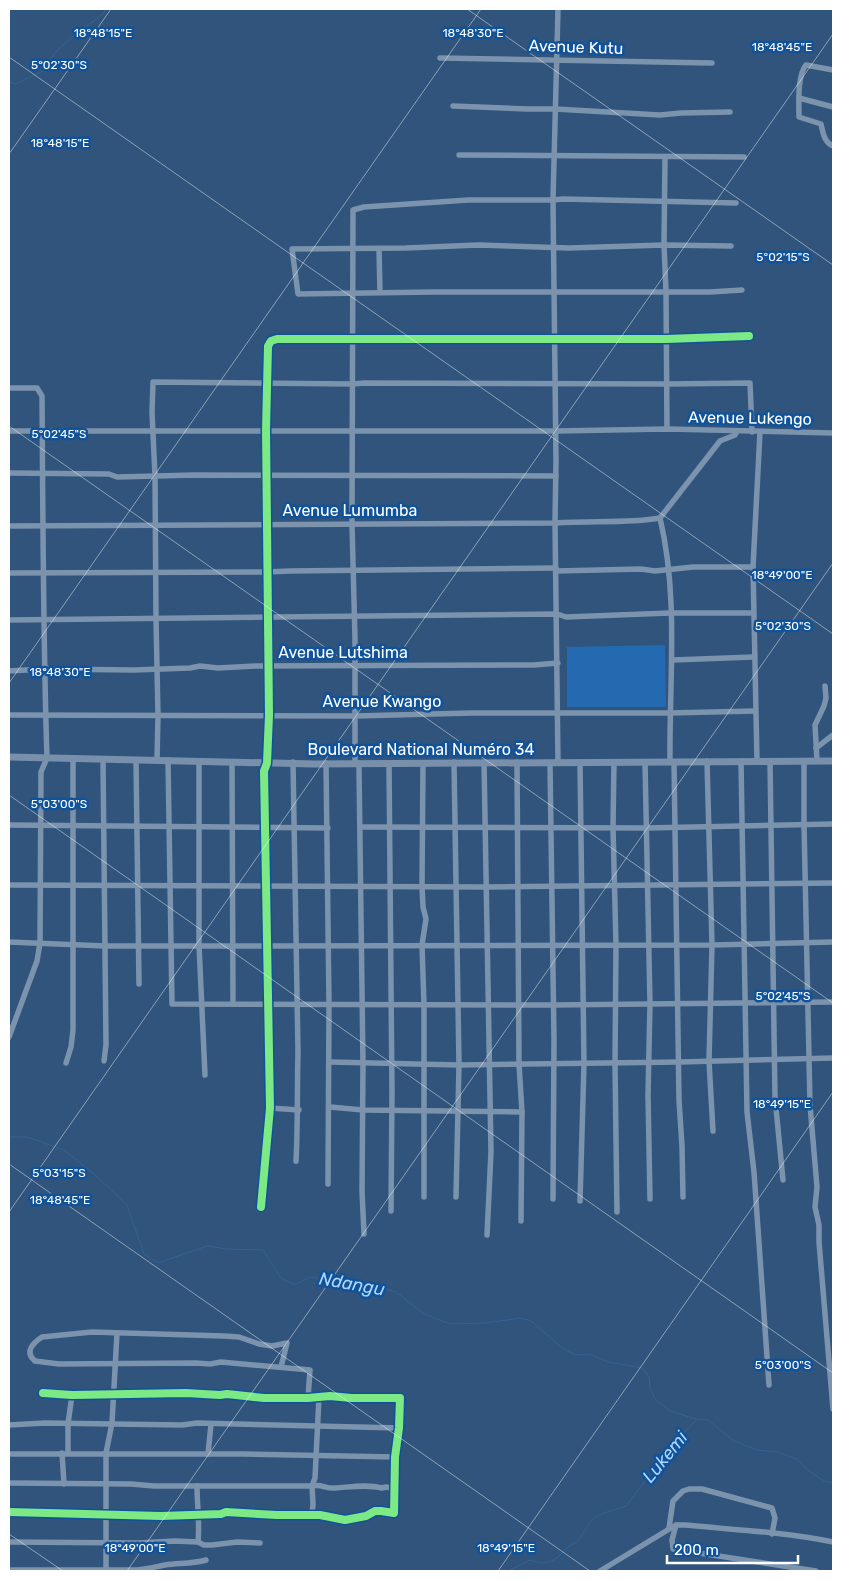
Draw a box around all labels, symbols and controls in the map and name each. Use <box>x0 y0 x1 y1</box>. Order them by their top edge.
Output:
text: 18°48'15"E <box>74 26 132 40</box>
text: 18°48'30"E <box>442 26 504 40</box>
street label: Avenue Kutu <box>528 36 624 58</box>
text: 18°48'45"E <box>752 40 812 54</box>
text: 5°02'30"S <box>31 58 87 72</box>
text: 18°48'15"E <box>31 136 89 150</box>
text: 5°02'15"S <box>756 250 810 264</box>
street label: Avenue Lukengo <box>688 407 812 429</box>
text: 5°02'45"S <box>32 427 86 441</box>
street label: Avenue Lumumba <box>283 501 417 520</box>
text: 18°49'00"E <box>752 568 813 582</box>
text: 5°02'30"S <box>755 619 811 633</box>
street label: Avenue Lutshima <box>278 643 408 662</box>
text: 18°48'30"E <box>29 665 91 679</box>
street label: Avenue Kwango <box>323 692 441 711</box>
street label: Boulevard National Numéro 34 <box>308 740 534 759</box>
text: 5°03'00"S <box>31 797 87 811</box>
text: 5°02'45"S <box>756 989 810 1003</box>
text: 18°49'15"E <box>753 1097 811 1111</box>
text: 5°03'15"S <box>32 1166 86 1180</box>
text: 18°48'45"E <box>30 1193 90 1207</box>
water label: Ndangu <box>317 1267 387 1301</box>
text: 5°03'00"S <box>755 1358 811 1372</box>
water label: Lukemi <box>638 1426 693 1487</box>
scale bar <box>667 1532 798 1564</box>
text: 18°49'00"E <box>105 1541 166 1555</box>
text: 18°49'15"E <box>477 1541 535 1555</box>
text: 200 m <box>674 1541 719 1559</box>

